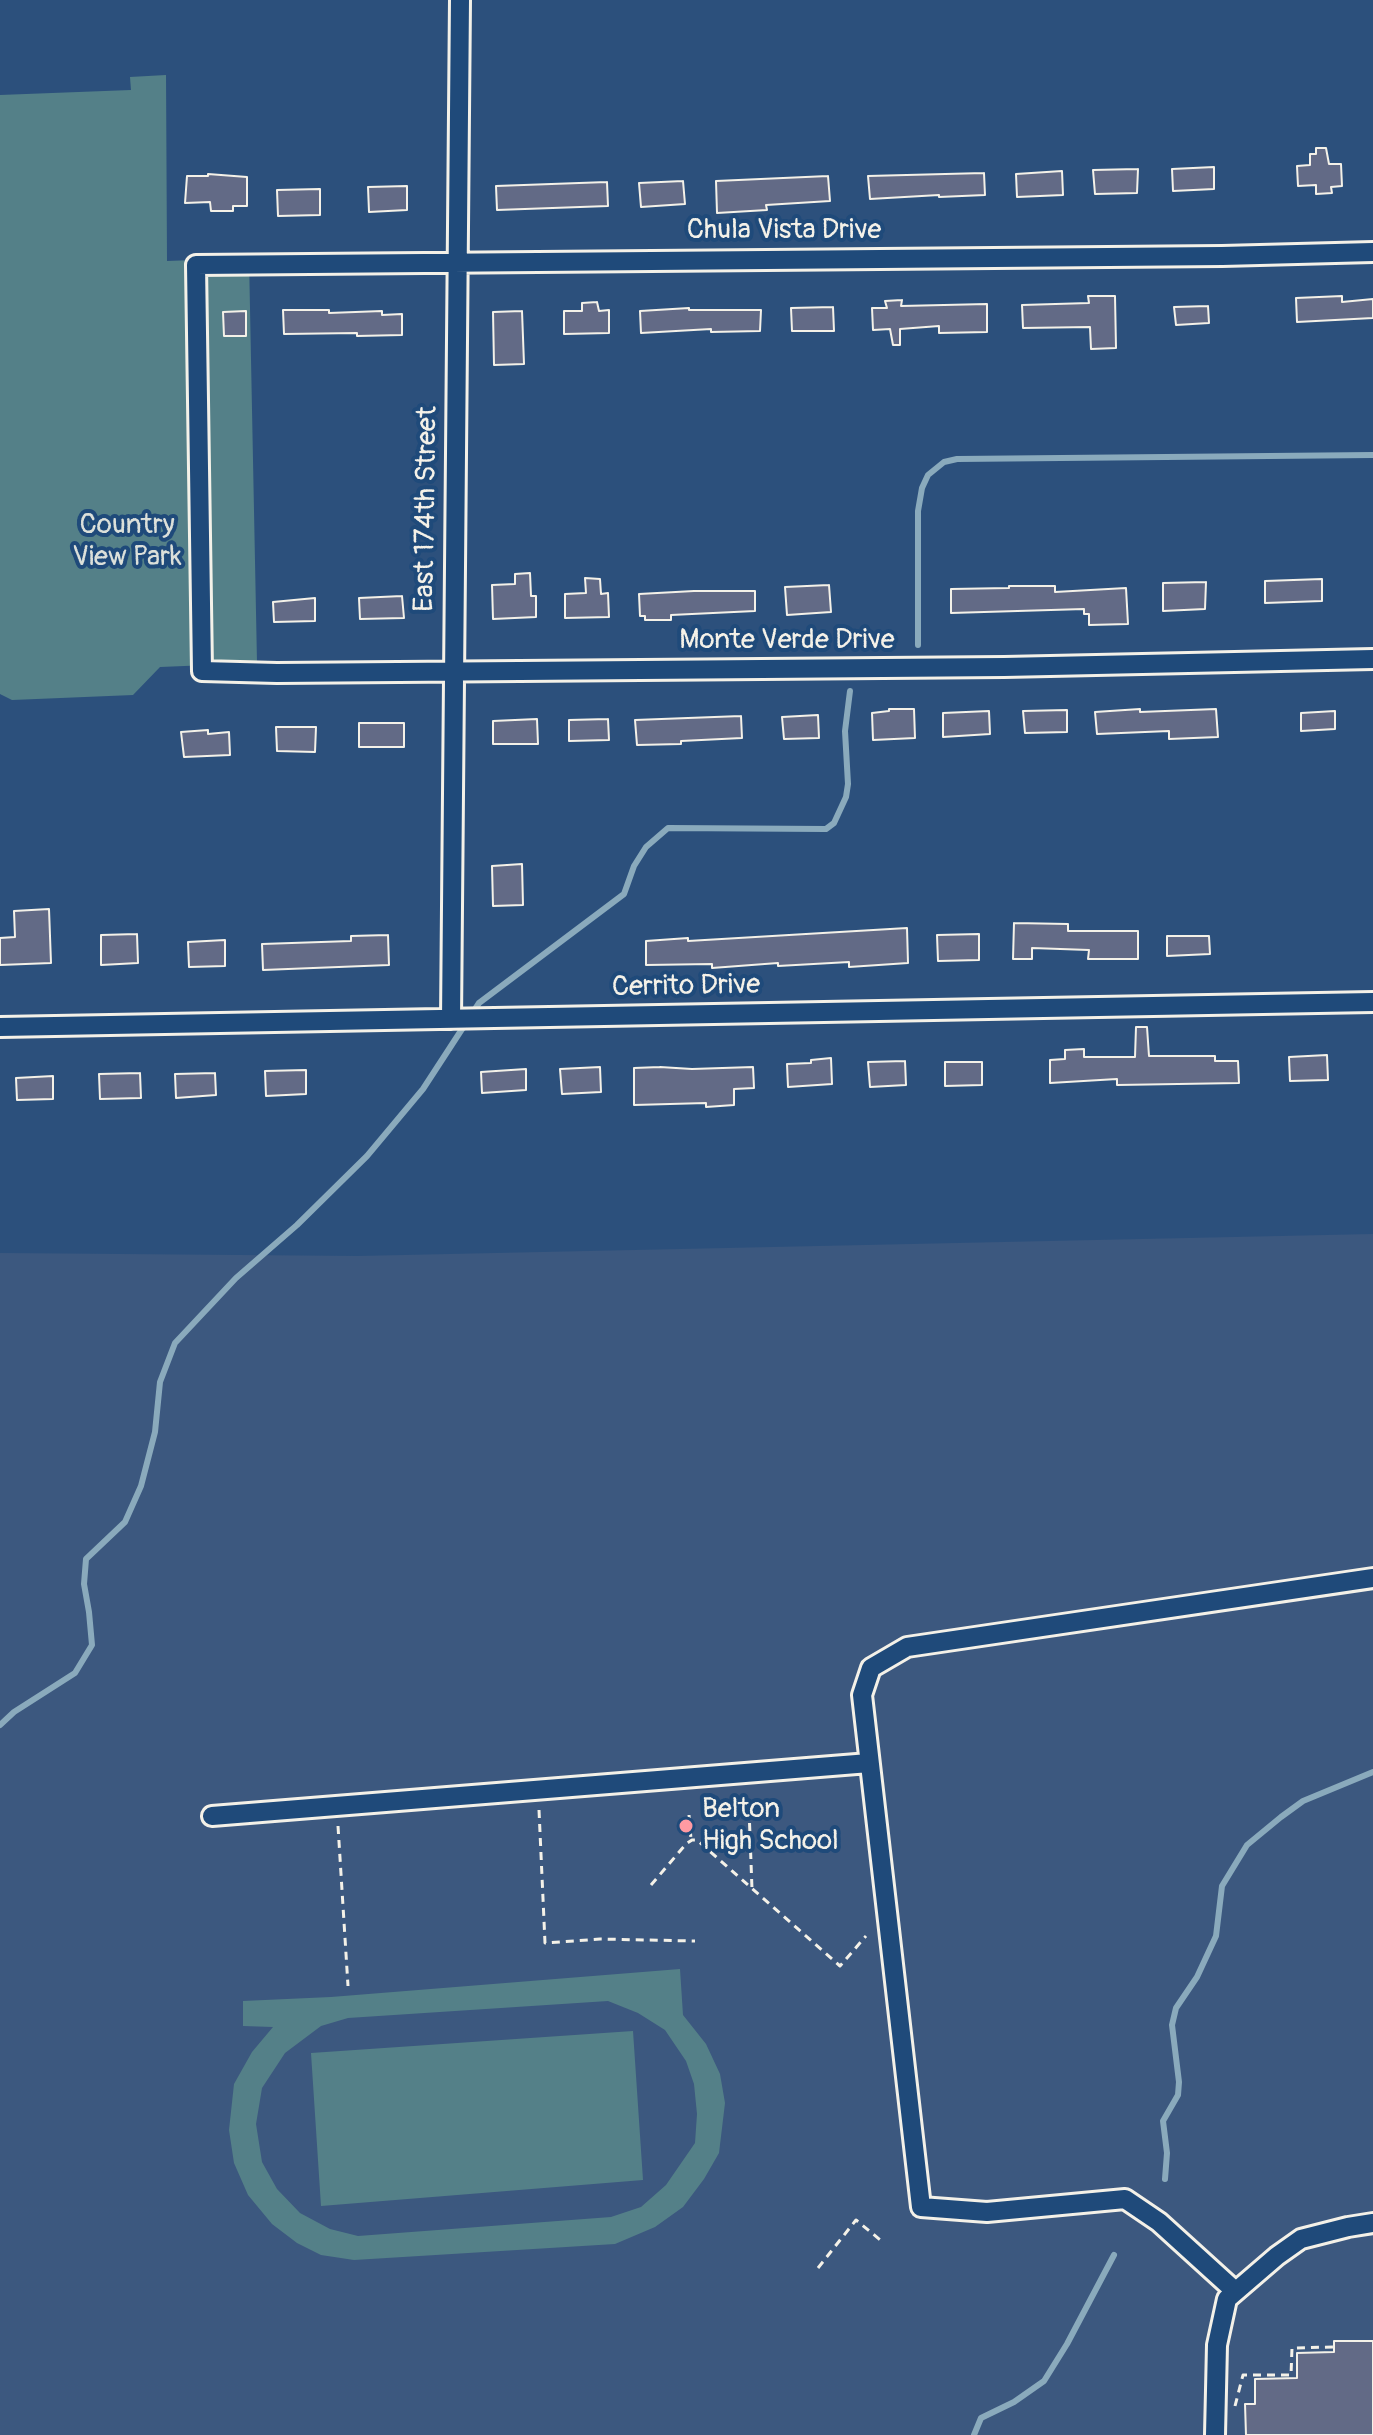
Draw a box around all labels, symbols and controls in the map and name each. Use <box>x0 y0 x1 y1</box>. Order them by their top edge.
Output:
street label: Chula Vista Drive <box>687 214 881 248</box>
street label: East 174th Street <box>408 406 446 612</box>
park label: Country View Park <box>72 509 182 575</box>
street label: Monte Verde Drive <box>679 624 895 658</box>
street label: Cerrito Drive <box>612 969 760 1005</box>
place label: Belton High School <box>702 1793 839 1859</box>
marker: Belton High School <box>677 1817 695 1835</box>

